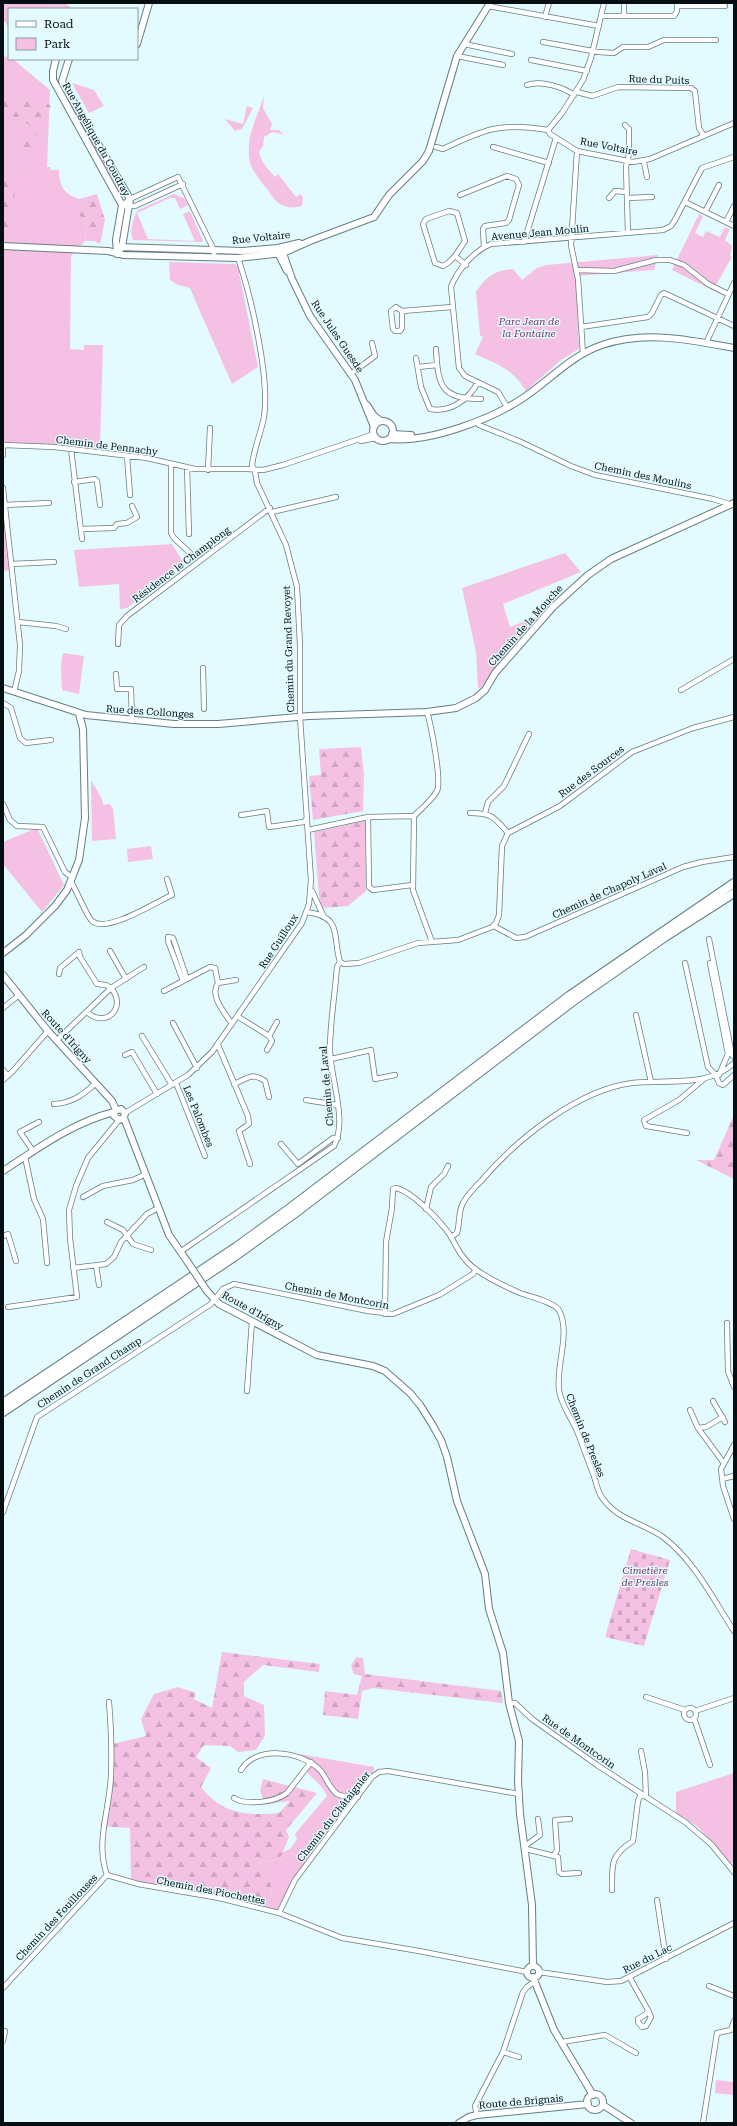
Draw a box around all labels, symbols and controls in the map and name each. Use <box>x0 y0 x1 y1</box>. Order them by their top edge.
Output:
legend <box>8 8 138 60</box>
text: Road <box>44 17 74 31</box>
text: Park <box>44 37 71 51</box>
street label: Rue du Puits <box>628 73 690 86</box>
street label: Rue Angélique du Coudray <box>61 80 133 198</box>
street label: Rue Voltaire <box>579 136 639 158</box>
street label: Avenue Jean Moulin <box>491 223 590 242</box>
street label: Rue Voltaire <box>231 229 291 246</box>
street label: Rue Jules Guesde <box>309 298 366 375</box>
park label: Parc Jean de la Fontaine <box>498 316 559 339</box>
street label: Chemin de Pennachy <box>55 434 159 457</box>
street label: Chemin des Moulins <box>593 460 693 491</box>
street label: Résidence le Champlong <box>130 524 233 605</box>
street label: Chemin de la Mouche <box>486 582 565 668</box>
street label: Chemin du Grand Revoyet <box>281 585 296 713</box>
street label: Rue des Collonges <box>106 703 194 720</box>
street label: Rue des Sources <box>557 743 626 800</box>
street label: Chemin de Chapoly Laval <box>550 860 668 921</box>
street label: Rue Guilloux <box>257 912 300 971</box>
street label: Route d'Irigny <box>40 1007 94 1066</box>
street label: Chemin de Laval <box>318 1045 335 1126</box>
street label: Les Palombes <box>181 1084 216 1149</box>
street label: Chemin de Montcorin <box>284 1280 390 1311</box>
street label: Route d'Irigny <box>220 1289 285 1332</box>
street label: Chemin de Grand Champ <box>35 1334 144 1410</box>
street label: Chemin de Presles <box>564 1392 607 1479</box>
park label: Cimetière de Presles <box>622 1565 669 1588</box>
street label: Rue de Montcorin <box>540 1712 618 1771</box>
street label: Chemin du Châtaignier <box>295 1769 372 1864</box>
street label: Chemin des Fouillouses <box>13 1872 100 1963</box>
street label: Chemin des Piochettes <box>156 1875 266 1906</box>
street label: Rue du Lac <box>621 1941 674 1975</box>
street label: Route de Brignais <box>478 2092 564 2111</box>

